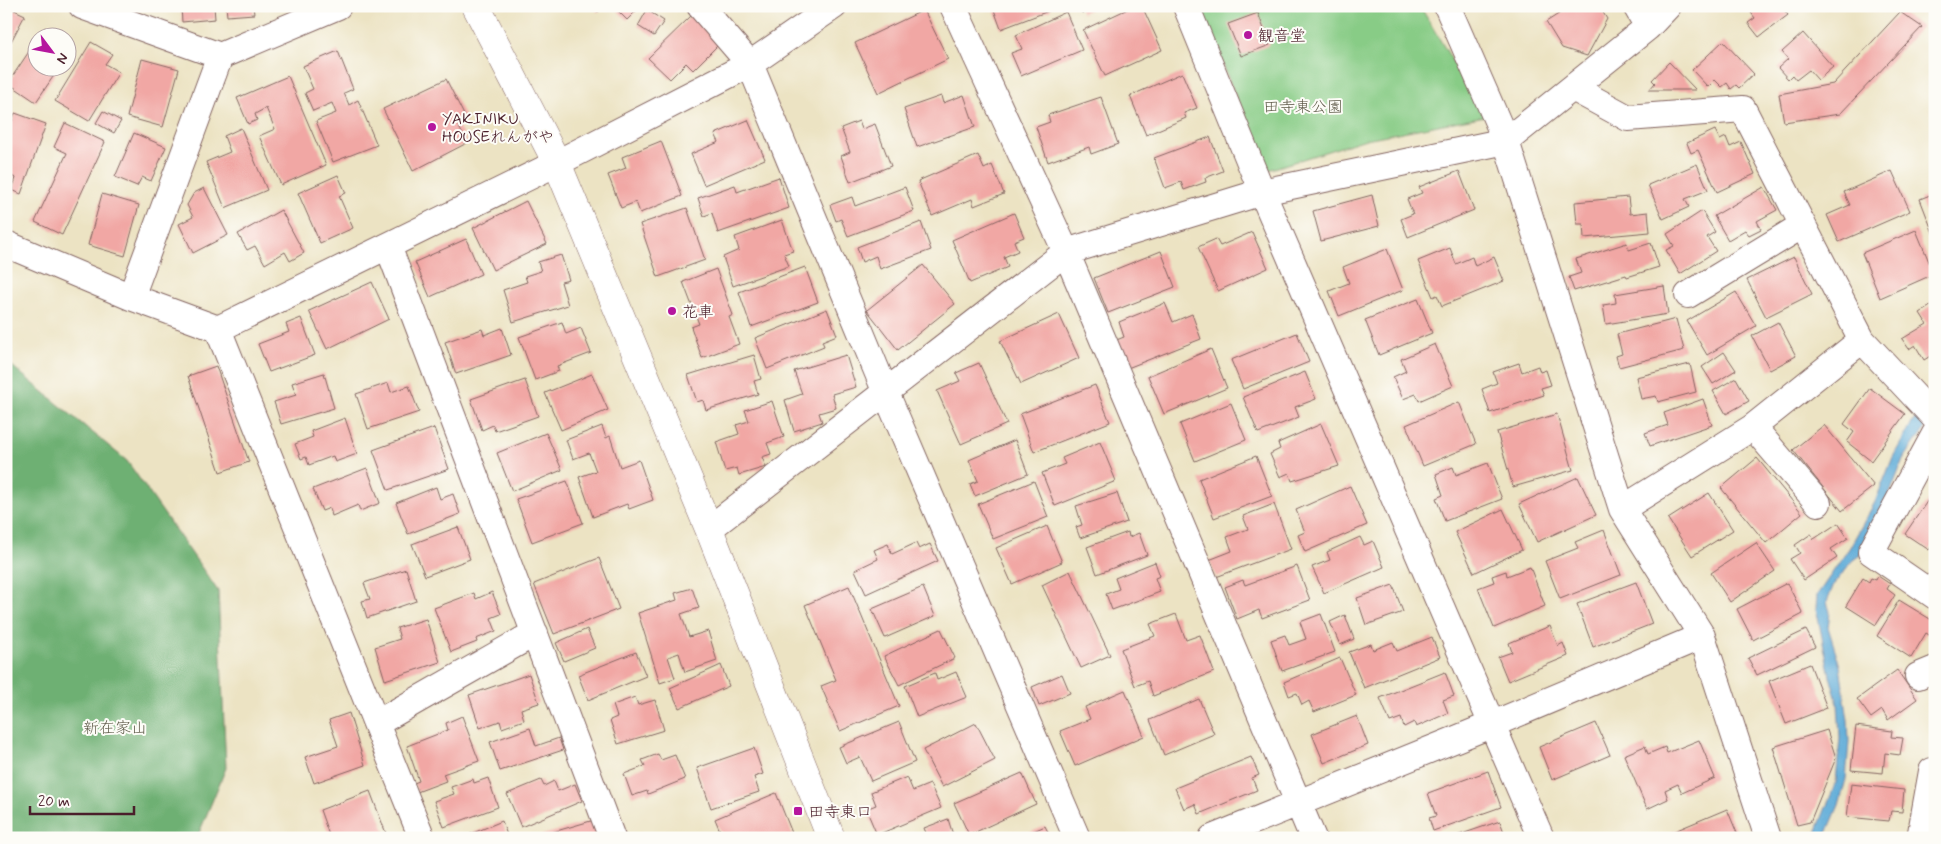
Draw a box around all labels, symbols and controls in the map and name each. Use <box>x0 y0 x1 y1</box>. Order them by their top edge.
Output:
place label: 観音堂 <box>1258 26 1306 47</box>
north arrow <box>28 28 78 78</box>
marker: 観音堂 <box>1242 29 1254 41</box>
text: N <box>52 50 72 67</box>
park label: 田寺東公園 <box>1263 97 1343 118</box>
place label: YAKINIKU HOUSEれんがや <box>442 109 554 148</box>
marker: YAKINIKU HOUSEれんがや <box>426 121 438 133</box>
place label: 花車 <box>682 302 714 323</box>
marker: 花車 <box>666 305 678 317</box>
park label: 新在家山 <box>83 718 147 739</box>
scale bar <box>30 784 134 816</box>
text: 20 m <box>38 792 70 812</box>
place label: 田寺東口 <box>808 802 872 823</box>
marker: 田寺東口 <box>792 805 804 817</box>

